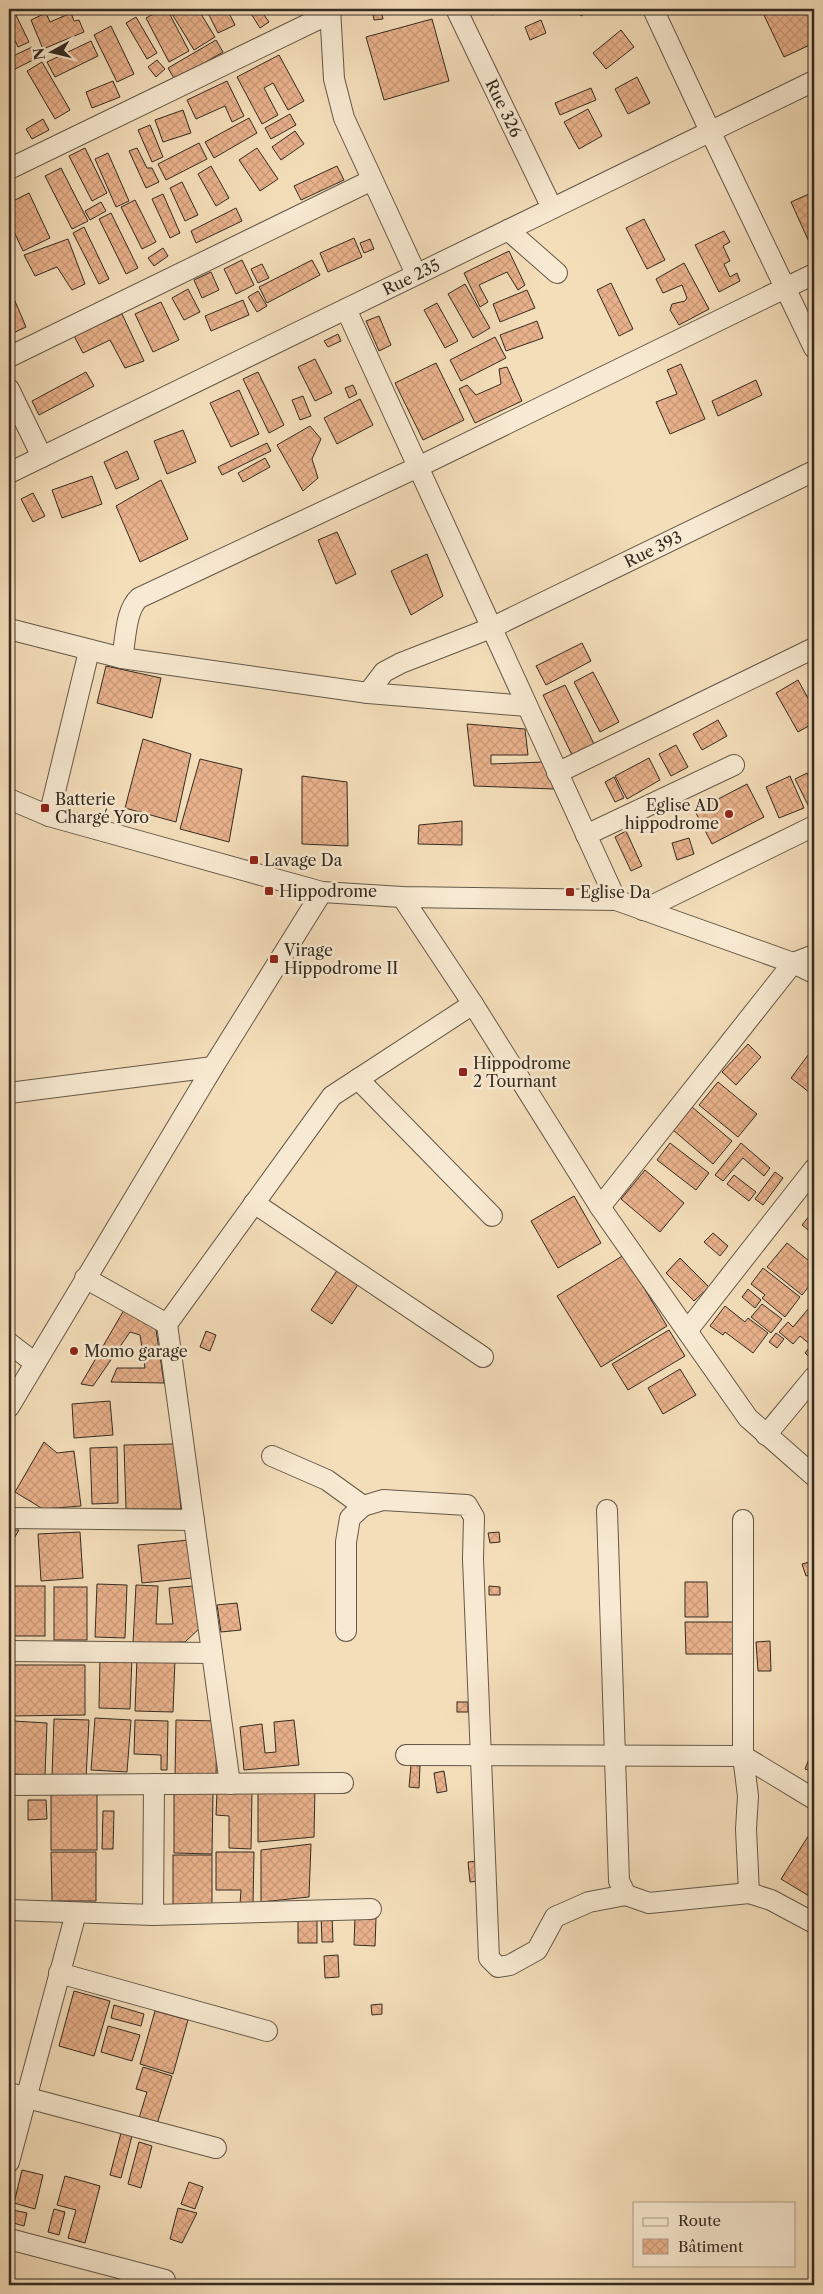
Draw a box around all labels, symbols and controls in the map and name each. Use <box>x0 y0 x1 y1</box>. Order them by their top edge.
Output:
north arrow <box>28 28 78 78</box>
text: N <box>29 47 49 61</box>
street label: Rue 326 <box>481 76 527 140</box>
street label: Rue 235 <box>379 255 443 299</box>
street label: Rue 393 <box>621 526 685 572</box>
place label: Batterie Chargé Yoro <box>55 789 149 827</box>
place label: Eglise AD hippodrome <box>625 795 719 833</box>
marker: Batterie Chargé Yoro <box>39 802 51 814</box>
marker: Eglise AD hippodrome <box>723 808 735 820</box>
place label: Lavage Da <box>264 850 343 870</box>
marker: Lavage Da <box>248 854 260 866</box>
place label: Hippodrome <box>279 881 377 901</box>
place label: Eglise Da <box>580 882 651 902</box>
marker: Hippodrome <box>263 885 275 897</box>
marker: Eglise Da <box>564 886 576 898</box>
place label: Virage Hippodrome II <box>283 940 398 978</box>
marker: Virage Hippodrome II <box>268 953 280 965</box>
place label: Hippodrome 2 Tournant <box>473 1053 571 1091</box>
marker: Hippodrome 2 Tournant <box>457 1066 469 1078</box>
place label: Momo garage <box>84 1341 188 1361</box>
marker: Momo garage <box>68 1345 80 1357</box>
legend <box>633 2202 796 2266</box>
text: Route <box>678 2211 721 2230</box>
text: Bâtiment <box>678 2237 744 2256</box>

